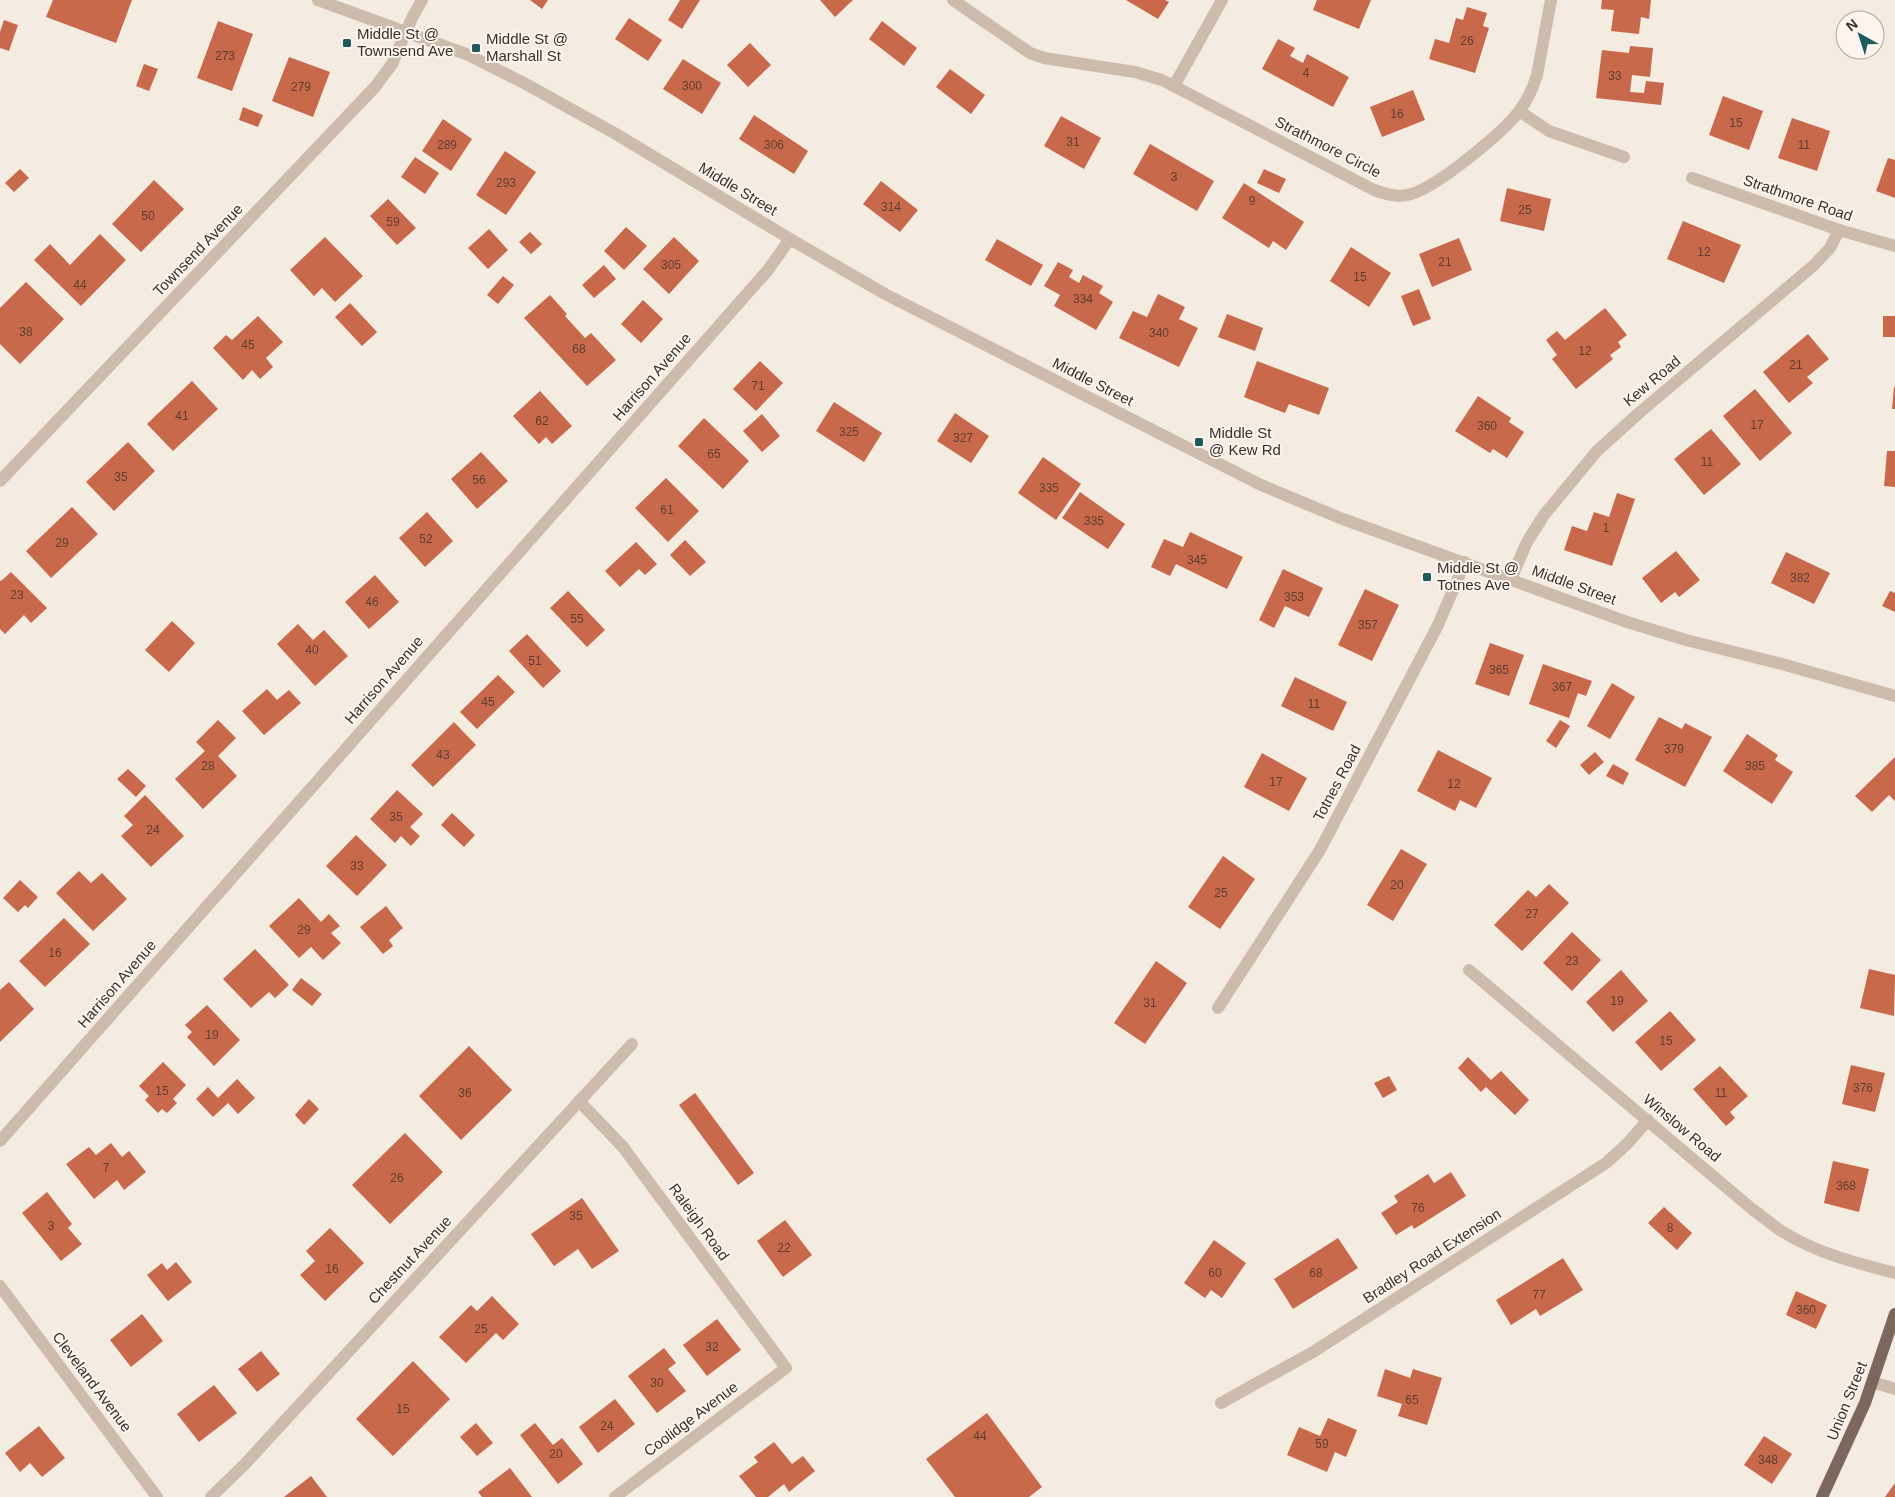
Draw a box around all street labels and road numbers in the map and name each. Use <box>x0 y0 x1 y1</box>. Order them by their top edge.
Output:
street label: Strathmore Circle <box>1272 112 1384 181</box>
street label: Middle Street <box>696 159 781 219</box>
street label: Strathmore Road <box>1741 171 1855 224</box>
street label: Townsend Avenue <box>149 200 246 299</box>
street label: Harrison Avenue <box>609 329 694 424</box>
street label: Kew Road <box>1620 352 1684 409</box>
street label: Middle Street <box>1050 354 1137 410</box>
street label: Middle Street <box>1530 561 1619 608</box>
street label: Harrison Avenue <box>341 632 426 727</box>
street label: Totnes Road <box>1309 742 1364 824</box>
street label: Harrison Avenue <box>74 936 159 1031</box>
street label: Winslow Road <box>1640 1090 1725 1165</box>
street label: Raleigh Road <box>666 1180 733 1263</box>
street label: Bradley Road Extension <box>1360 1205 1504 1307</box>
street label: Chestnut Avenue <box>365 1212 455 1307</box>
street label: Cleveland Avenue <box>49 1328 135 1435</box>
street label: Union Street <box>1823 1358 1870 1443</box>
street label: Coolidge Avenue <box>640 1378 741 1459</box>

